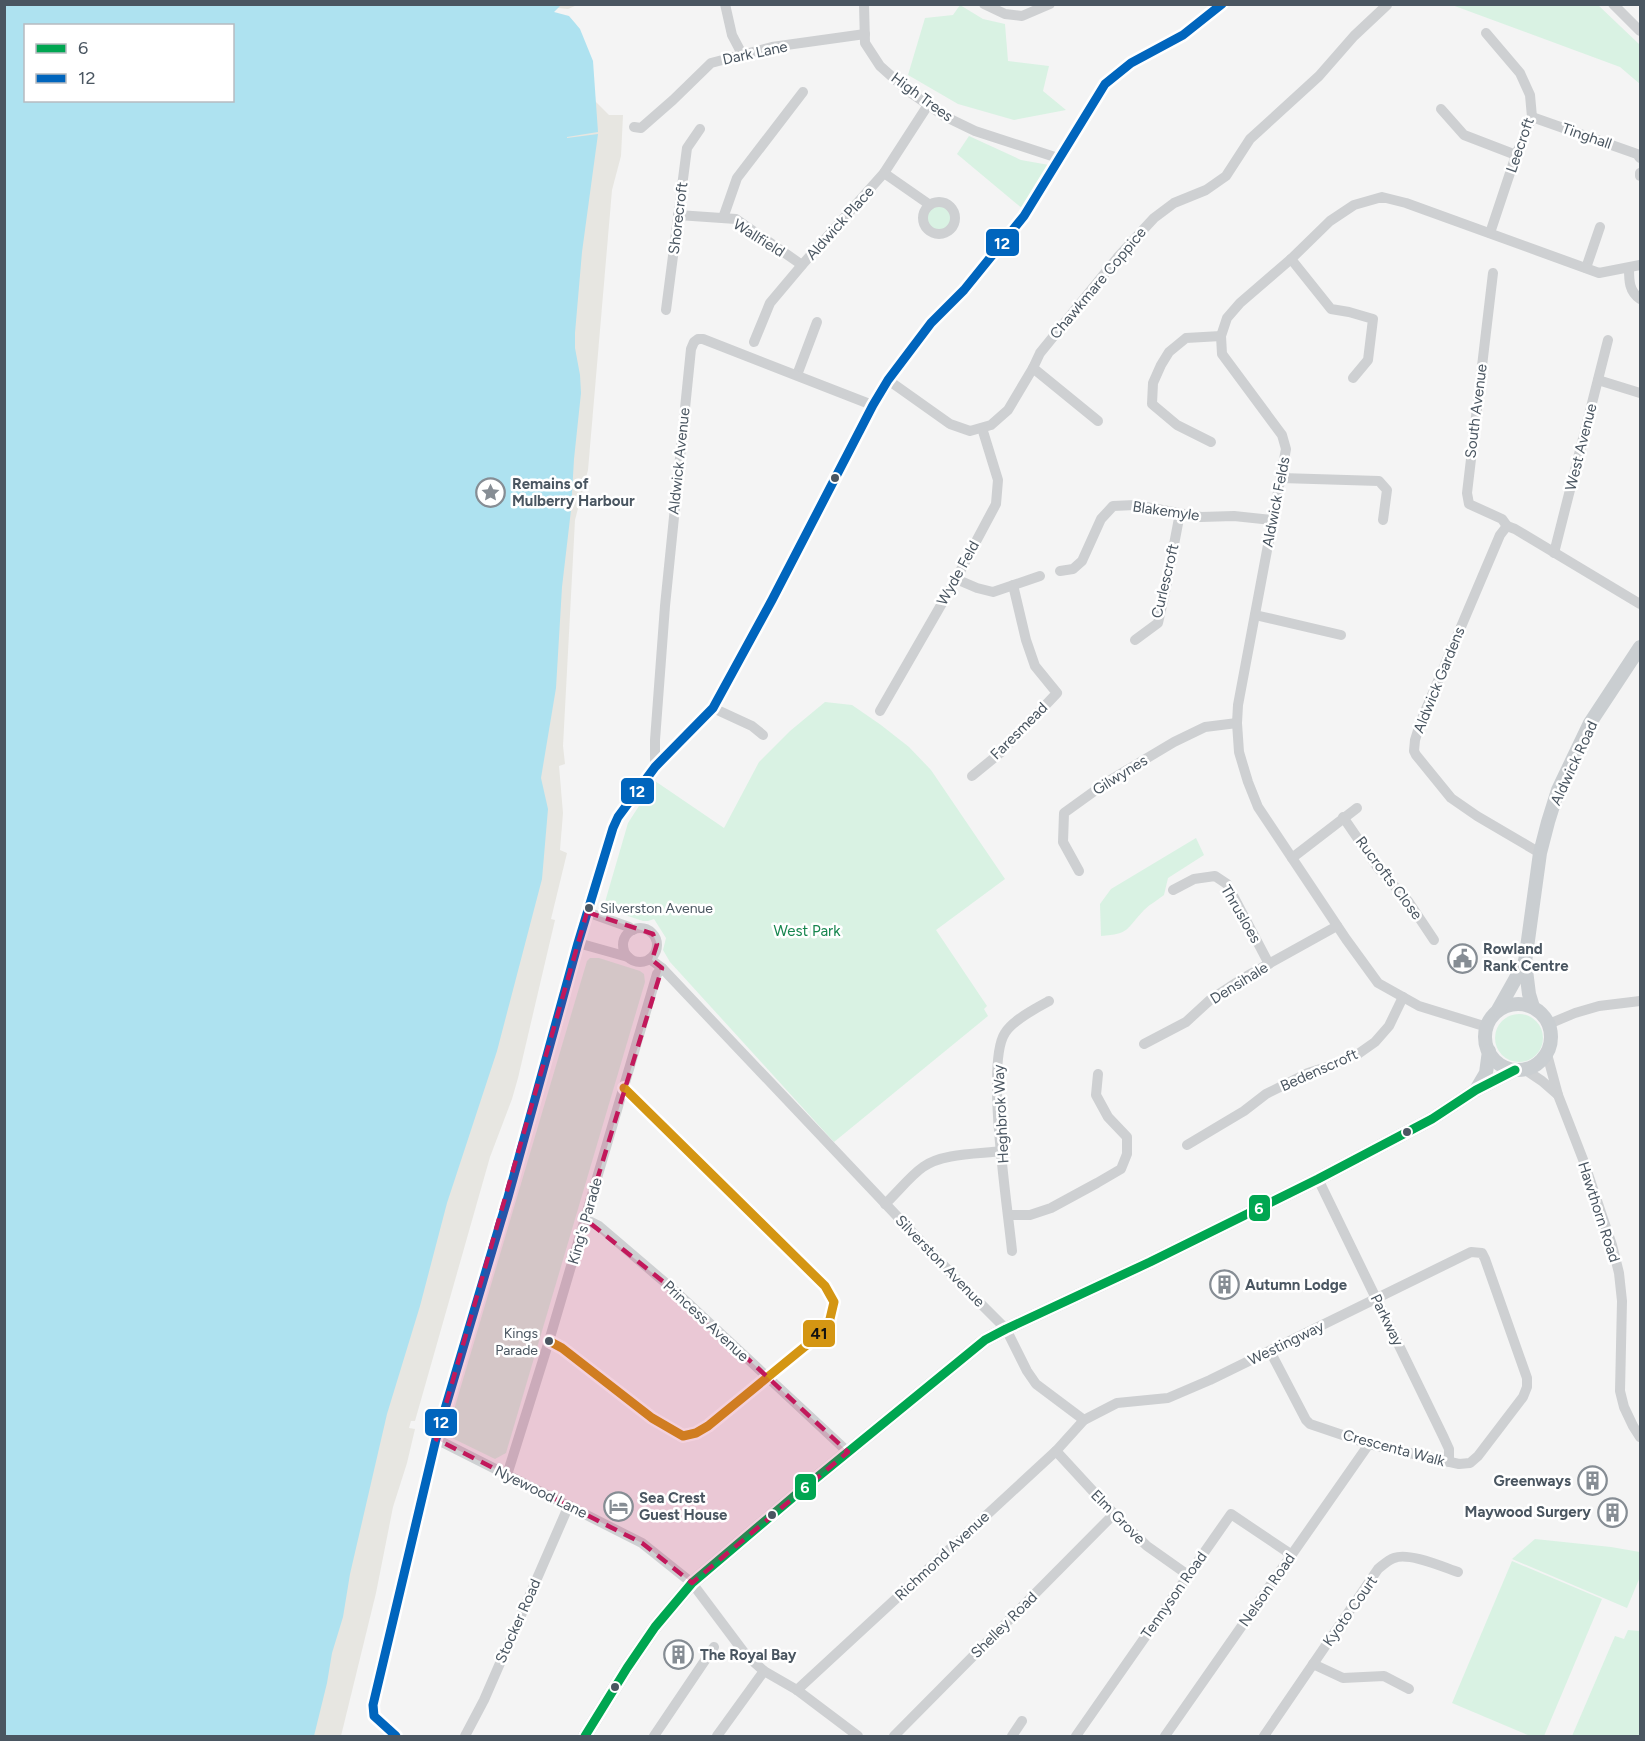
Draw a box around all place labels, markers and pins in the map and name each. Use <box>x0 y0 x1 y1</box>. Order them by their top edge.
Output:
unlabelled marker <box>829 472 841 484</box>
place label: Remains of Mulberry Harbour <box>512 475 635 510</box>
place icon: Remains of Mulberry Harbour <box>475 477 507 509</box>
place label: Silverston Avenue <box>600 900 713 917</box>
marker: Silverston Avenue <box>583 902 595 914</box>
place label: Rowland Rank Centre <box>1483 940 1569 975</box>
public building icon: Rowland Rank Centre <box>1446 942 1478 974</box>
unlabelled marker <box>1401 1126 1413 1138</box>
building icon: Autumn Lodge <box>1208 1269 1240 1301</box>
place label: Autumn Lodge <box>1245 1276 1348 1294</box>
place label: Kings Parade <box>495 1325 538 1359</box>
marker: Kings Parade <box>543 1335 555 1347</box>
building icon: Greenways <box>1576 1465 1608 1497</box>
place label: Greenways <box>1494 1472 1571 1490</box>
place label: Sea Crest Guest House <box>639 1489 728 1524</box>
hotel icon: Sea Crest Guest House <box>602 1491 634 1523</box>
building icon: Maywood Surgery <box>1596 1496 1628 1528</box>
place label: Maywood Surgery <box>1465 1503 1591 1521</box>
unlabelled marker <box>766 1509 778 1521</box>
building icon: The Royal Bay <box>663 1639 695 1671</box>
place label: The Royal Bay <box>700 1646 797 1664</box>
unlabelled marker <box>609 1681 621 1693</box>

